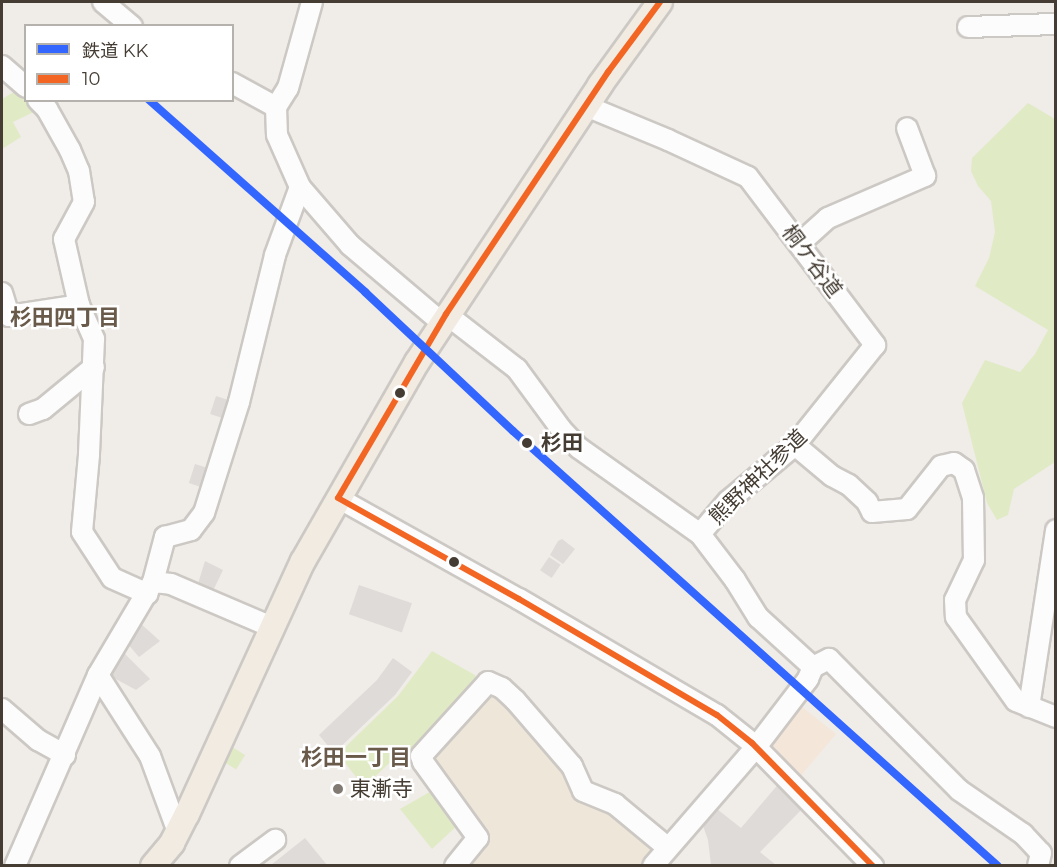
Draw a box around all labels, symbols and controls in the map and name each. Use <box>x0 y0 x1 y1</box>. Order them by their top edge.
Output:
legend <box>24 24 234 102</box>
text: 鉄道 KK <box>82 40 148 62</box>
text: 10 <box>82 68 100 90</box>
street label: 桐ケ谷道 <box>777 220 847 302</box>
district label: 杉田四丁目 <box>10 305 120 331</box>
unlabelled marker <box>394 387 406 399</box>
street label: 熊野神社参道 <box>704 424 812 530</box>
place label: 杉田 <box>541 430 583 456</box>
marker: 杉田 <box>518 434 536 452</box>
unlabelled marker <box>448 556 460 568</box>
district label: 杉田一丁目 <box>301 745 411 771</box>
place label: 東漸寺 <box>350 776 413 802</box>
marker: 東漸寺 <box>331 782 345 796</box>

